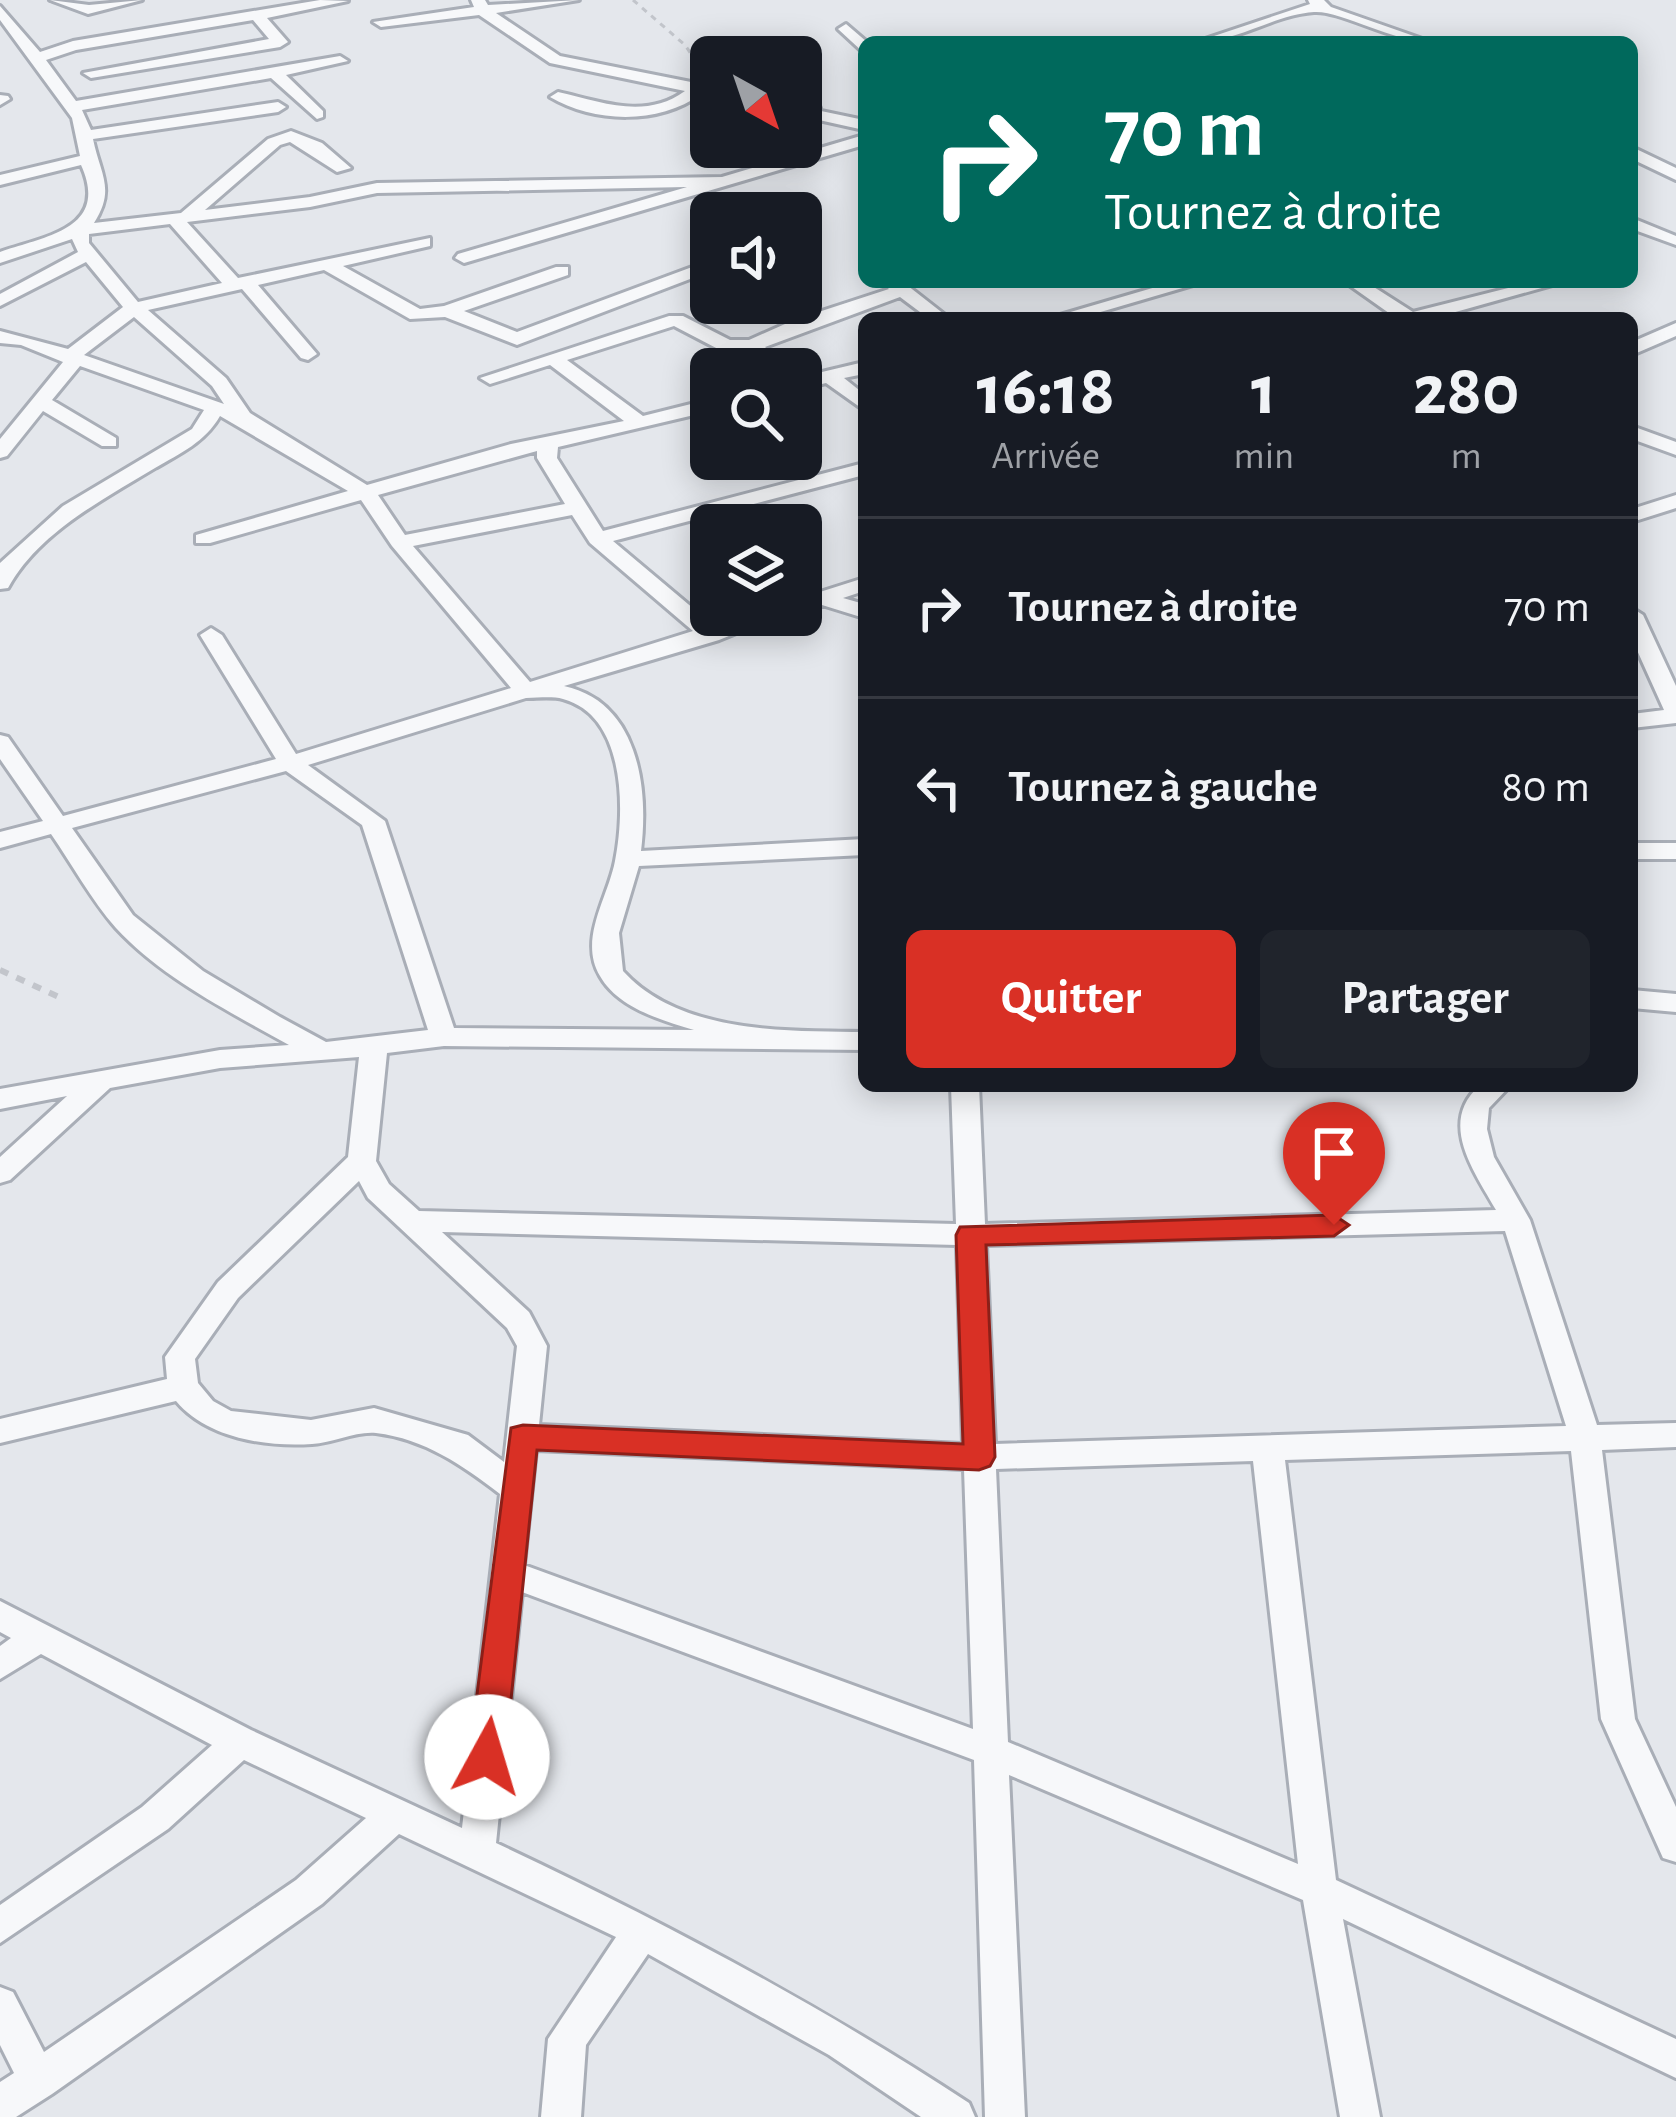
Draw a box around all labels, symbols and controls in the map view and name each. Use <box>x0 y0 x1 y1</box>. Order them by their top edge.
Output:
north arrow <box>690 36 822 168</box>
map controls <box>690 36 822 636</box>
icon: right <box>906 84 1062 240</box>
text: 70 m <box>1104 88 1265 172</box>
text: Tournez à droite <box>1104 186 1442 240</box>
button: sound <box>690 192 822 324</box>
button: search <box>690 348 822 480</box>
text: 16:18 <box>976 355 1115 427</box>
text: 1 <box>1251 355 1277 427</box>
text: 280 <box>1413 355 1520 427</box>
text: Arrivée <box>991 437 1100 476</box>
text: min <box>1233 437 1294 476</box>
text: m <box>1451 437 1482 476</box>
button: layers <box>690 504 822 636</box>
icon: right <box>906 575 972 641</box>
text: Tournez à droite <box>1008 585 1298 630</box>
text: 70 m <box>1504 585 1590 630</box>
icon: left <box>906 755 972 821</box>
text: Tournez à gauche <box>1008 765 1318 810</box>
text: 80 m <box>1501 765 1590 810</box>
button: Quitter <box>906 930 1236 1068</box>
button: Partager <box>1260 930 1590 1068</box>
pin <box>1283 1102 1385 1225</box>
icon: arrive <box>1301 1120 1367 1186</box>
position arrow <box>424 1694 550 1820</box>

